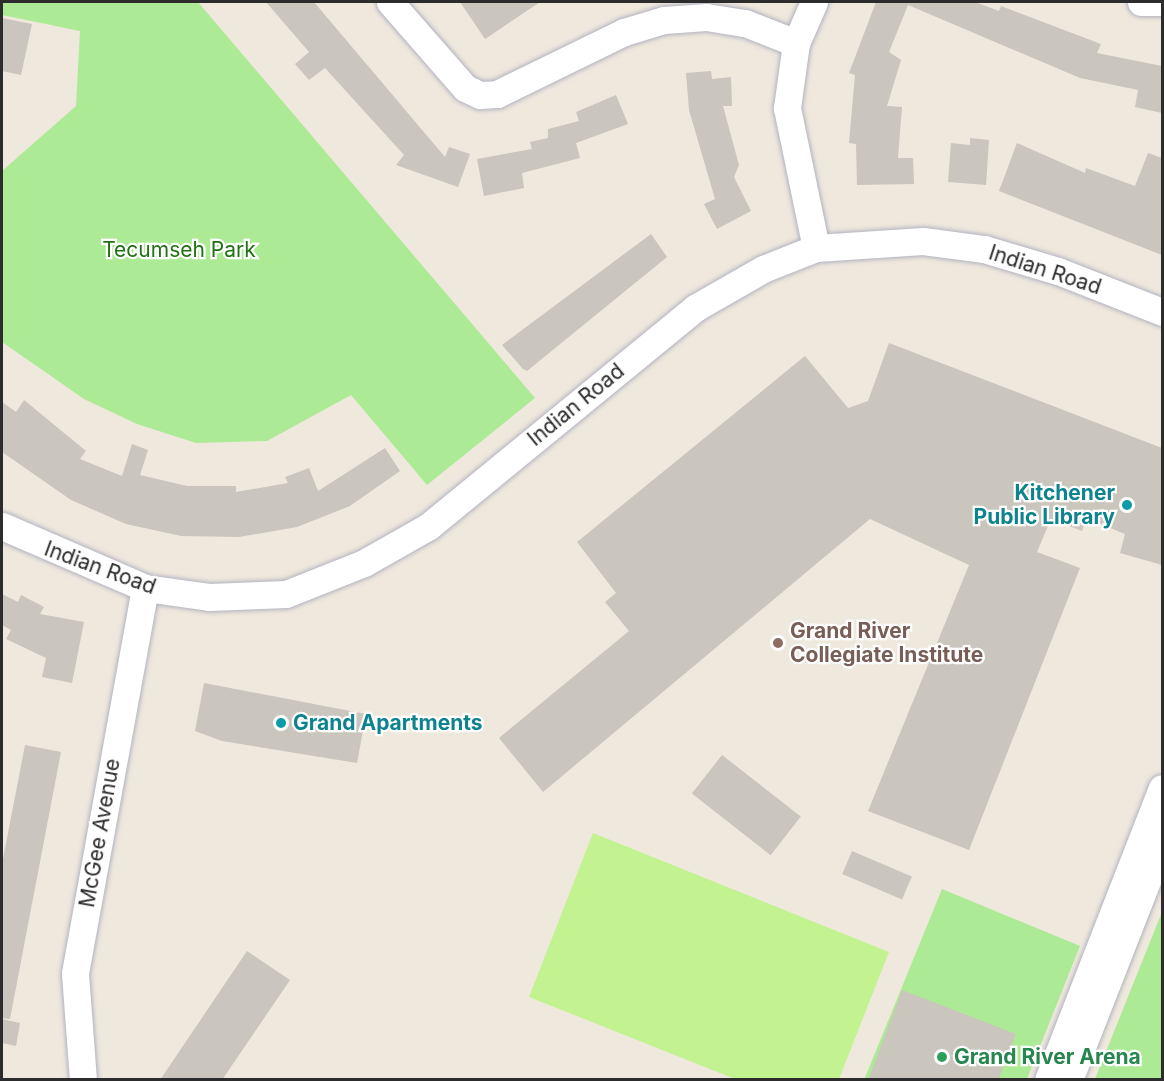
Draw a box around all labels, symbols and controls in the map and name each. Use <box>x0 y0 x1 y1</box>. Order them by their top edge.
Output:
park label: Tecumseh Park <box>102 237 256 263</box>
street label: Indian Road <box>986 240 1104 300</box>
street label: Indian Road <box>523 358 629 452</box>
place label: Kitchener Public Library <box>974 480 1115 530</box>
marker: Kitchener Public Library <box>1120 498 1134 512</box>
street label: Indian Road <box>41 536 159 600</box>
place label: Grand River Collegiate Institute <box>790 618 983 668</box>
marker: Grand River Collegiate Institute <box>771 636 785 650</box>
place label: Grand Apartments <box>293 710 483 736</box>
marker: Grand Apartments <box>274 716 288 730</box>
street label: McGee Avenue <box>74 757 126 909</box>
place label: Grand River Arena <box>954 1044 1141 1070</box>
marker: Grand River Arena <box>935 1050 949 1064</box>

